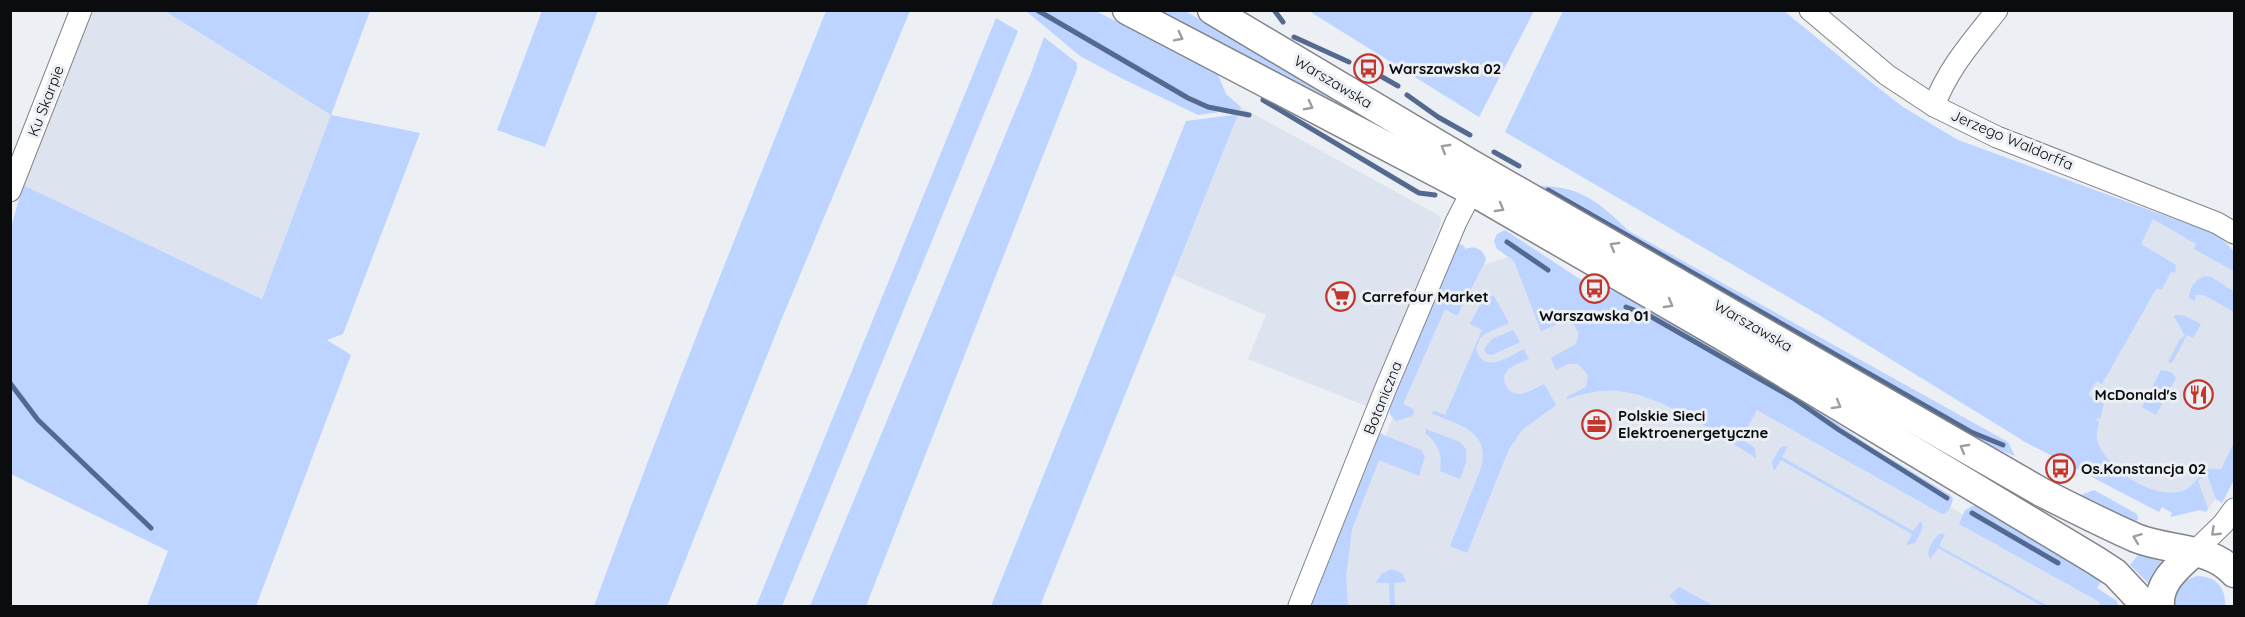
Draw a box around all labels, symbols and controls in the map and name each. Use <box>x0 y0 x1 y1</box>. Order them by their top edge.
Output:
one-way arrow <box>1173 30 1184 42</box>
street label: Warszawska <box>1291 51 1376 112</box>
bus stop icon: Warszawska 02 <box>1352 53 1384 85</box>
place label: Warszawska 02 <box>1389 59 1501 78</box>
street label: Ku Skarpie <box>23 63 68 139</box>
one-way arrow <box>1303 99 1314 110</box>
street label: Jerzego Waldorffa <box>1948 105 2076 174</box>
one-way arrow <box>1441 144 1451 156</box>
one-way arrow <box>1494 200 1504 212</box>
one-way arrow <box>1610 241 1620 253</box>
bus stop icon: Warszawska 01 <box>1578 273 1610 305</box>
supermarket icon: Carrefour Market <box>1325 281 1357 313</box>
place label: Carrefour Market <box>1362 287 1489 306</box>
street label: Warszawska <box>1711 295 1796 356</box>
one-way arrow <box>1663 297 1673 309</box>
place label: Warszawska 01 <box>1539 306 1649 325</box>
street label: Botaniczna <box>1359 358 1406 437</box>
restaurant icon: McDonald's <box>2182 379 2214 411</box>
place label: McDonald's <box>2095 385 2177 404</box>
one-way arrow <box>1831 397 1841 409</box>
place label: Polskie Sieci Elektroenergetyczne <box>1618 406 1768 442</box>
office icon: Polskie Sieci Elektroenergetyczne <box>1581 409 1613 441</box>
one-way arrow <box>1960 444 1970 456</box>
bus stop icon: Os.Konstancja 02 <box>2044 453 2076 485</box>
place label: Os.Konstancja 02 <box>2081 459 2206 478</box>
one-way arrow <box>2212 524 2223 535</box>
one-way arrow <box>2133 532 2143 545</box>

